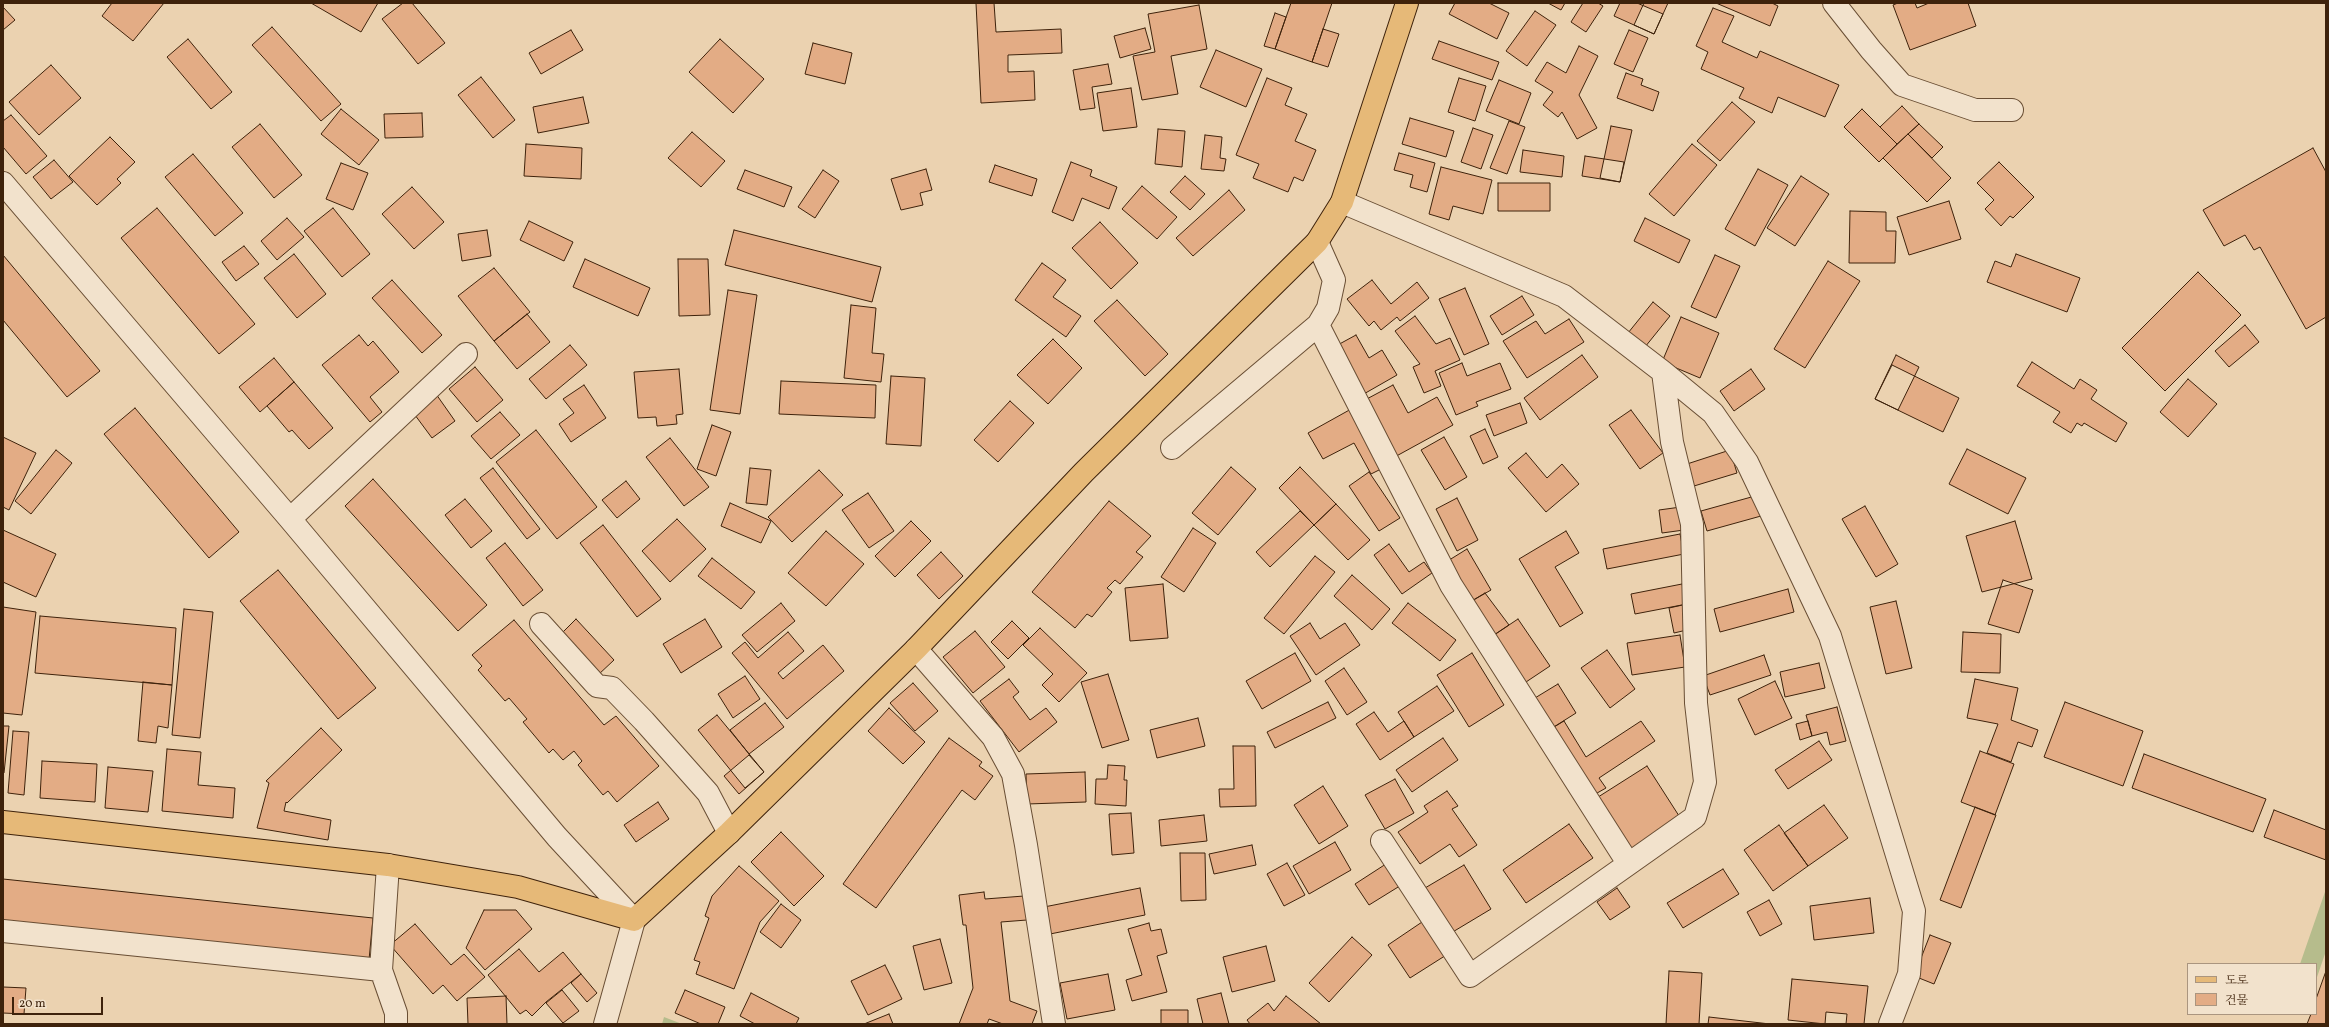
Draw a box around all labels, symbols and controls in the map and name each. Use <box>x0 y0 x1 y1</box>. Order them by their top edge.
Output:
legend <box>2187 963 2317 1015</box>
text: 도로 <box>2225 973 2248 989</box>
scale bar <box>14 989 105 1015</box>
text: 건물 <box>2225 993 2248 1009</box>
text: 20 m <box>19 996 46 1012</box>

